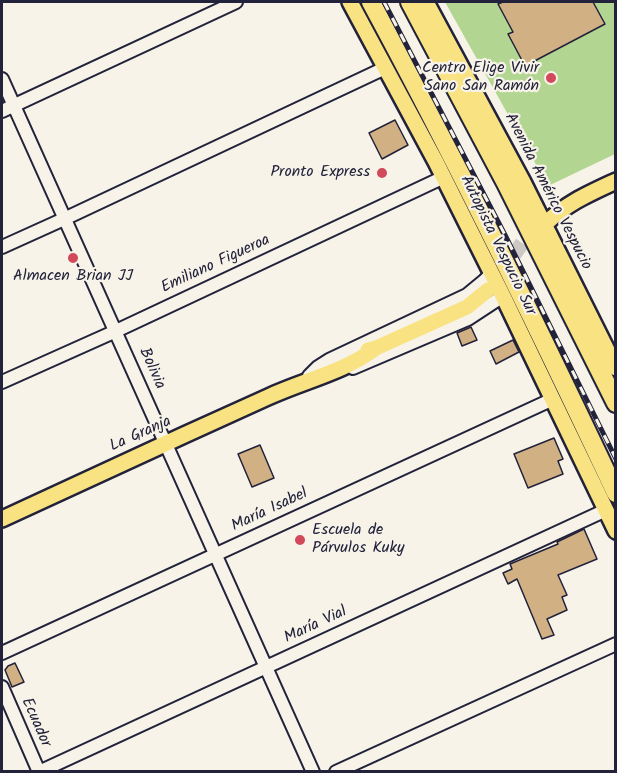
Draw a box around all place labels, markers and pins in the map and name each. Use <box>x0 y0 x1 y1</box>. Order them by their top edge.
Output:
place label: Centro Elige Vivir Sano San Ramón <box>422 59 539 97</box>
marker: Centro Elige Vivir Sano San Ramón <box>544 71 558 85</box>
place label: Pronto Express <box>270 163 370 183</box>
marker: Pronto Express <box>375 166 389 180</box>
marker: Almacen Brian JJ <box>66 251 80 265</box>
place label: Almacen Brian JJ <box>13 267 133 287</box>
place label: Escuela de Párvulos Kuky <box>312 521 405 559</box>
marker: Escuela de Párvulos Kuky <box>293 533 307 547</box>

